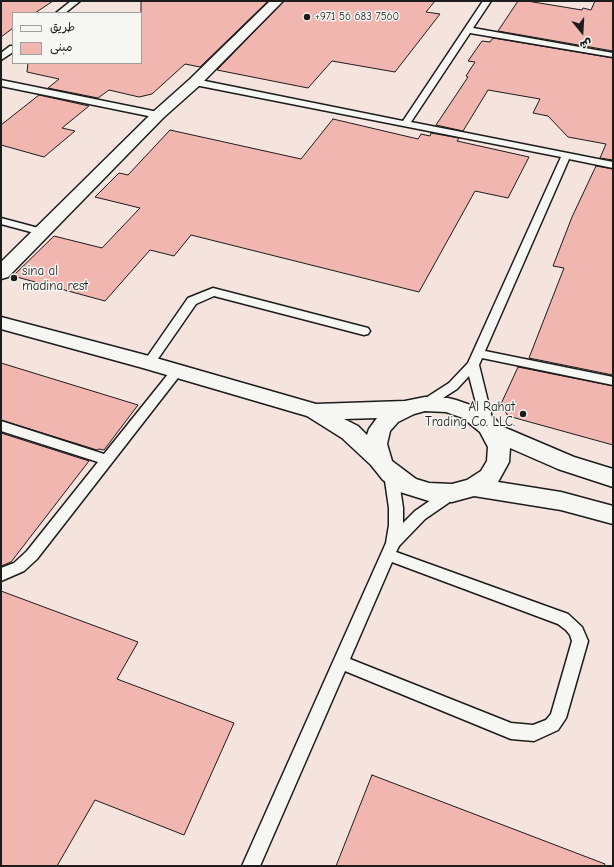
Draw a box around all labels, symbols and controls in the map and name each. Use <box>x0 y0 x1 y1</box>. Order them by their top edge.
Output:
place label: +971 56 683 7560 <box>315 10 399 24</box>
legend <box>12 12 142 64</box>
marker: +971 56 683 7560 <box>302 12 312 22</box>
north arrow <box>562 12 602 52</box>
text: طريق <box>50 20 75 34</box>
text: ش <box>578 36 594 52</box>
text: مبنى <box>50 40 73 54</box>
place label: sina al madina rest <box>22 263 88 294</box>
marker: sina al madina rest <box>9 273 19 283</box>
place label: Al Rahat Trading Co. LLC. <box>425 399 515 430</box>
marker: Al Rahat Trading Co. LLC. <box>518 409 528 419</box>

